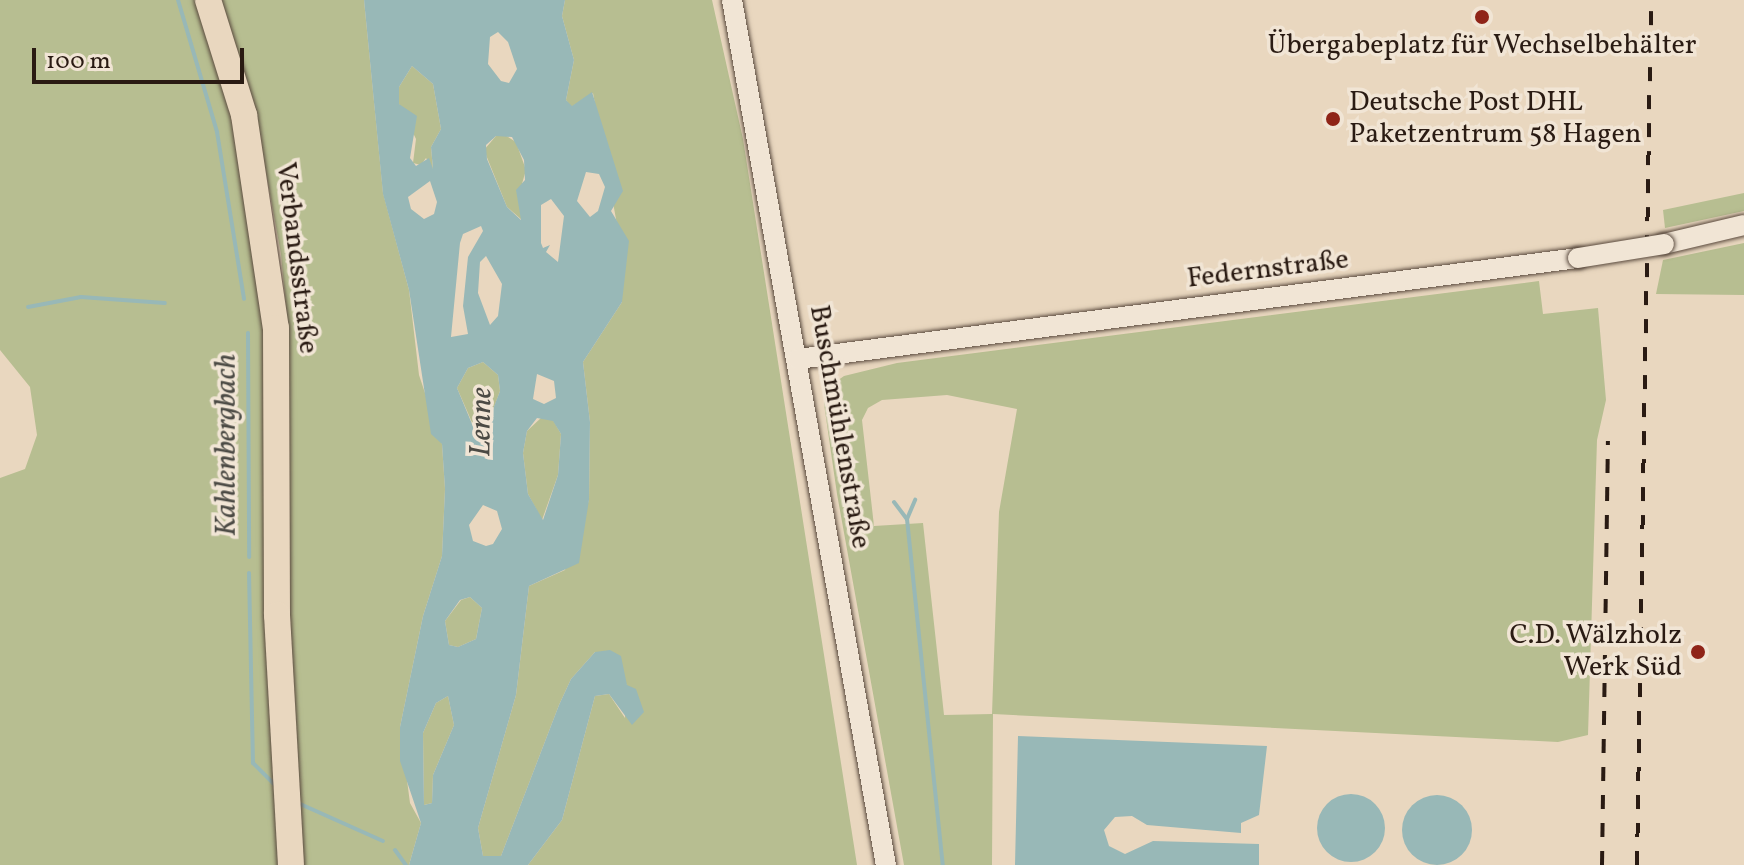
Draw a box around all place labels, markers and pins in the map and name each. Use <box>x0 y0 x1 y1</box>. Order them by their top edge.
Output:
marker: Übergabeplatz für Wechselbehälter <box>1473 8 1491 26</box>
place label: Übergabeplatz für Wechselbehälter <box>1267 29 1697 63</box>
place label: Deutsche Post DHL Paketzentrum 58 Hagen <box>1349 86 1642 152</box>
marker: Deutsche Post DHL Paketzentrum 58 Hagen <box>1324 110 1342 128</box>
place label: C.D. Wälzholz Werk Süd <box>1509 619 1682 685</box>
marker: C.D. Wälzholz Werk Süd <box>1689 643 1707 661</box>

